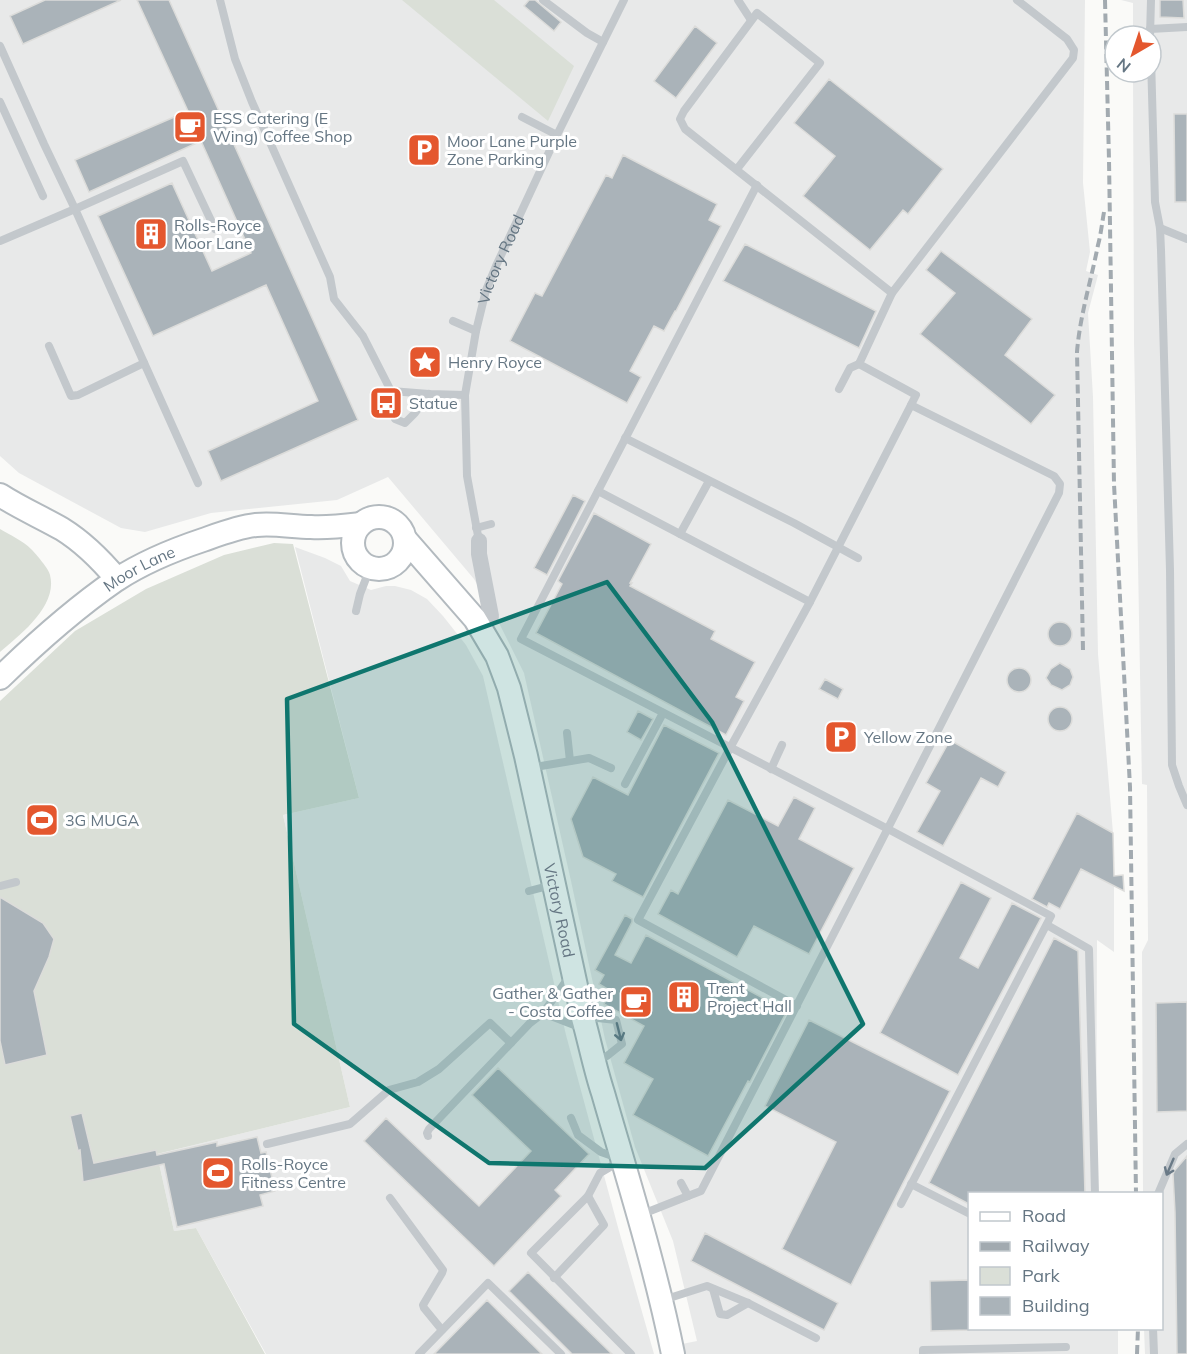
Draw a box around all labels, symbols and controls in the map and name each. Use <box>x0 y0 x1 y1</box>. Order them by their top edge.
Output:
north arrow <box>1103 24 1163 84</box>
text: N <box>1113 54 1135 77</box>
place label: ESS Catering (E Wing) Coffee Shop <box>213 108 352 146</box>
cafe icon: ESS Catering (E Wing) Coffee Shop <box>172 109 208 145</box>
place label: Moor Lane Purple Zone Parking <box>447 131 577 169</box>
parking icon: Moor Lane Purple Zone Parking <box>406 132 442 168</box>
street label: Victory Road <box>473 211 529 306</box>
place label: Rolls-Royce Moor Lane <box>174 215 261 253</box>
building icon: Rolls-Royce Moor Lane <box>133 216 169 252</box>
place icon: Henry Royce <box>407 344 443 380</box>
place label: Henry Royce <box>448 352 542 372</box>
bus stop icon: Statue <box>368 385 404 421</box>
place label: Statue <box>409 393 458 413</box>
street label: Moor Lane <box>99 541 178 596</box>
parking icon: Yellow Zone <box>823 719 859 755</box>
place label: Yellow Zone <box>863 727 952 747</box>
sports icon: 3G MUGA <box>24 802 60 838</box>
place label: 3G MUGA <box>65 810 140 830</box>
street label: Victory Road <box>540 861 580 959</box>
place label: Trent Project Hall <box>707 978 792 1016</box>
building icon: Trent Project Hall <box>666 979 702 1015</box>
place label: Gather & Gather - Costa Coffee <box>492 983 613 1021</box>
cafe icon: Gather & Gather - Costa Coffee <box>618 984 654 1020</box>
one-way arrow <box>613 1022 625 1041</box>
place label: Rolls-Royce Fitness Centre <box>241 1154 346 1192</box>
sports icon: Rolls-Royce Fitness Centre <box>200 1155 236 1191</box>
one-way arrow <box>1164 1157 1175 1175</box>
legend <box>968 1192 1163 1330</box>
text: Road <box>1022 1204 1066 1227</box>
text: Railway <box>1022 1234 1090 1257</box>
text: Park <box>1022 1264 1061 1287</box>
text: Building <box>1022 1294 1090 1317</box>

